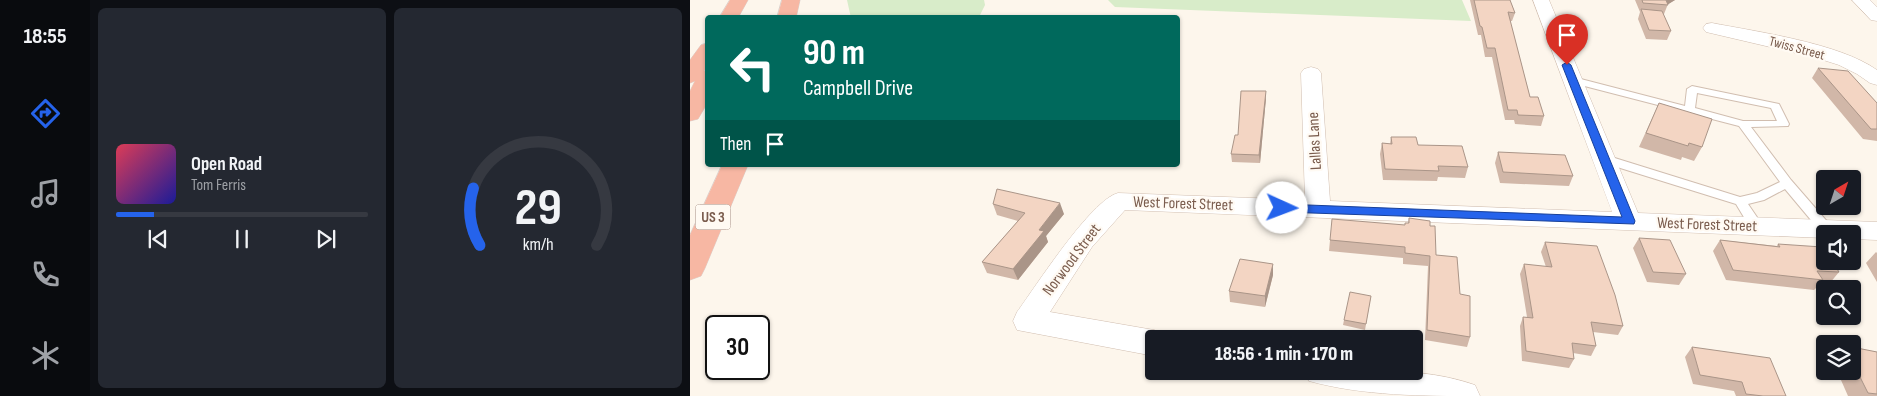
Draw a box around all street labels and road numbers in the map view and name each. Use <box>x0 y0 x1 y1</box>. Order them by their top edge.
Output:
street label: Twiss Street <box>1767 32 1827 64</box>
street label: Lallas Lane <box>1304 112 1326 170</box>
street label: West Forest Street <box>1133 193 1233 215</box>
road number: US 3 <box>695 204 730 230</box>
street label: West Forest Street <box>1657 214 1757 236</box>
street label: Norwood Street <box>1039 220 1105 300</box>

